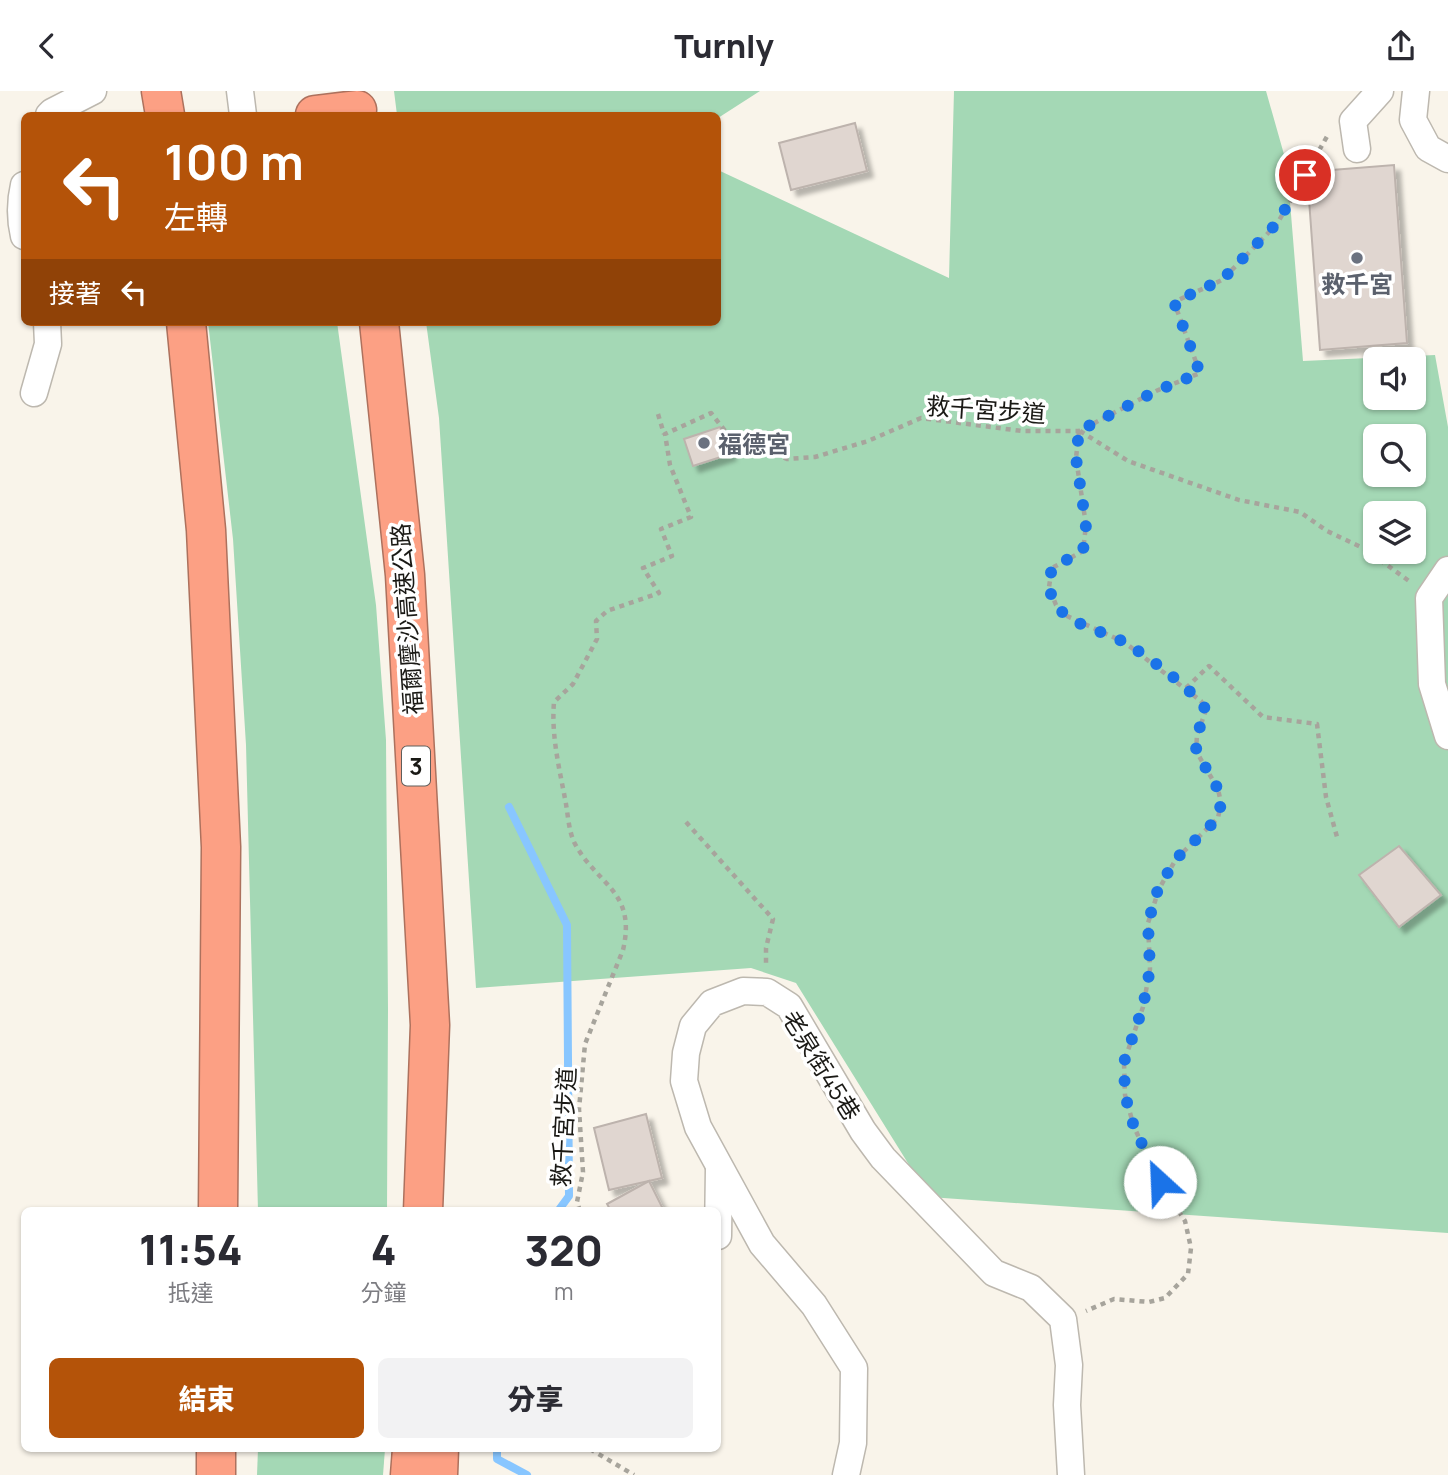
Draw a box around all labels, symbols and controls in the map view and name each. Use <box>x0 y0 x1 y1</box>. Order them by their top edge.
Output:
text: Turnly <box>674 24 774 68</box>
icon: back <box>28 27 66 65</box>
icon: share <box>1382 27 1420 65</box>
text: 100 m <box>164 128 304 195</box>
icon: left <box>49 140 140 231</box>
pin <box>1275 145 1335 205</box>
icon: arrive <box>1286 156 1324 194</box>
text: 左轉 <box>164 195 228 239</box>
marker: 救千宮 <box>1349 250 1365 266</box>
place label: 救千宮 <box>1321 267 1393 300</box>
icon: left <box>115 273 153 311</box>
text: 接著 <box>49 275 101 311</box>
map controls <box>1363 347 1426 564</box>
button: sound <box>1363 347 1426 410</box>
street label: 救千宮步道 <box>925 388 1047 430</box>
button: search <box>1363 424 1426 487</box>
place label: 福德宮 <box>718 427 790 460</box>
marker: 福德宮 <box>696 435 712 451</box>
button: layers <box>1363 501 1426 564</box>
street label: 福爾摩沙高速公路 <box>383 522 429 716</box>
road number: 3 <box>402 747 430 785</box>
street label: 老泉街45巷 <box>775 1004 869 1126</box>
street label: 救千宮步道 <box>543 1066 583 1188</box>
position arrow <box>1123 1145 1197 1219</box>
text: 11:54 <box>139 1220 243 1278</box>
text: 4 <box>371 1220 397 1278</box>
text: 320 <box>525 1221 603 1279</box>
text: m <box>554 1275 574 1307</box>
text: 抵達 <box>168 1276 214 1308</box>
text: 分鐘 <box>361 1276 407 1308</box>
button: 結束 <box>49 1358 364 1438</box>
button: 分享 <box>378 1358 693 1438</box>

